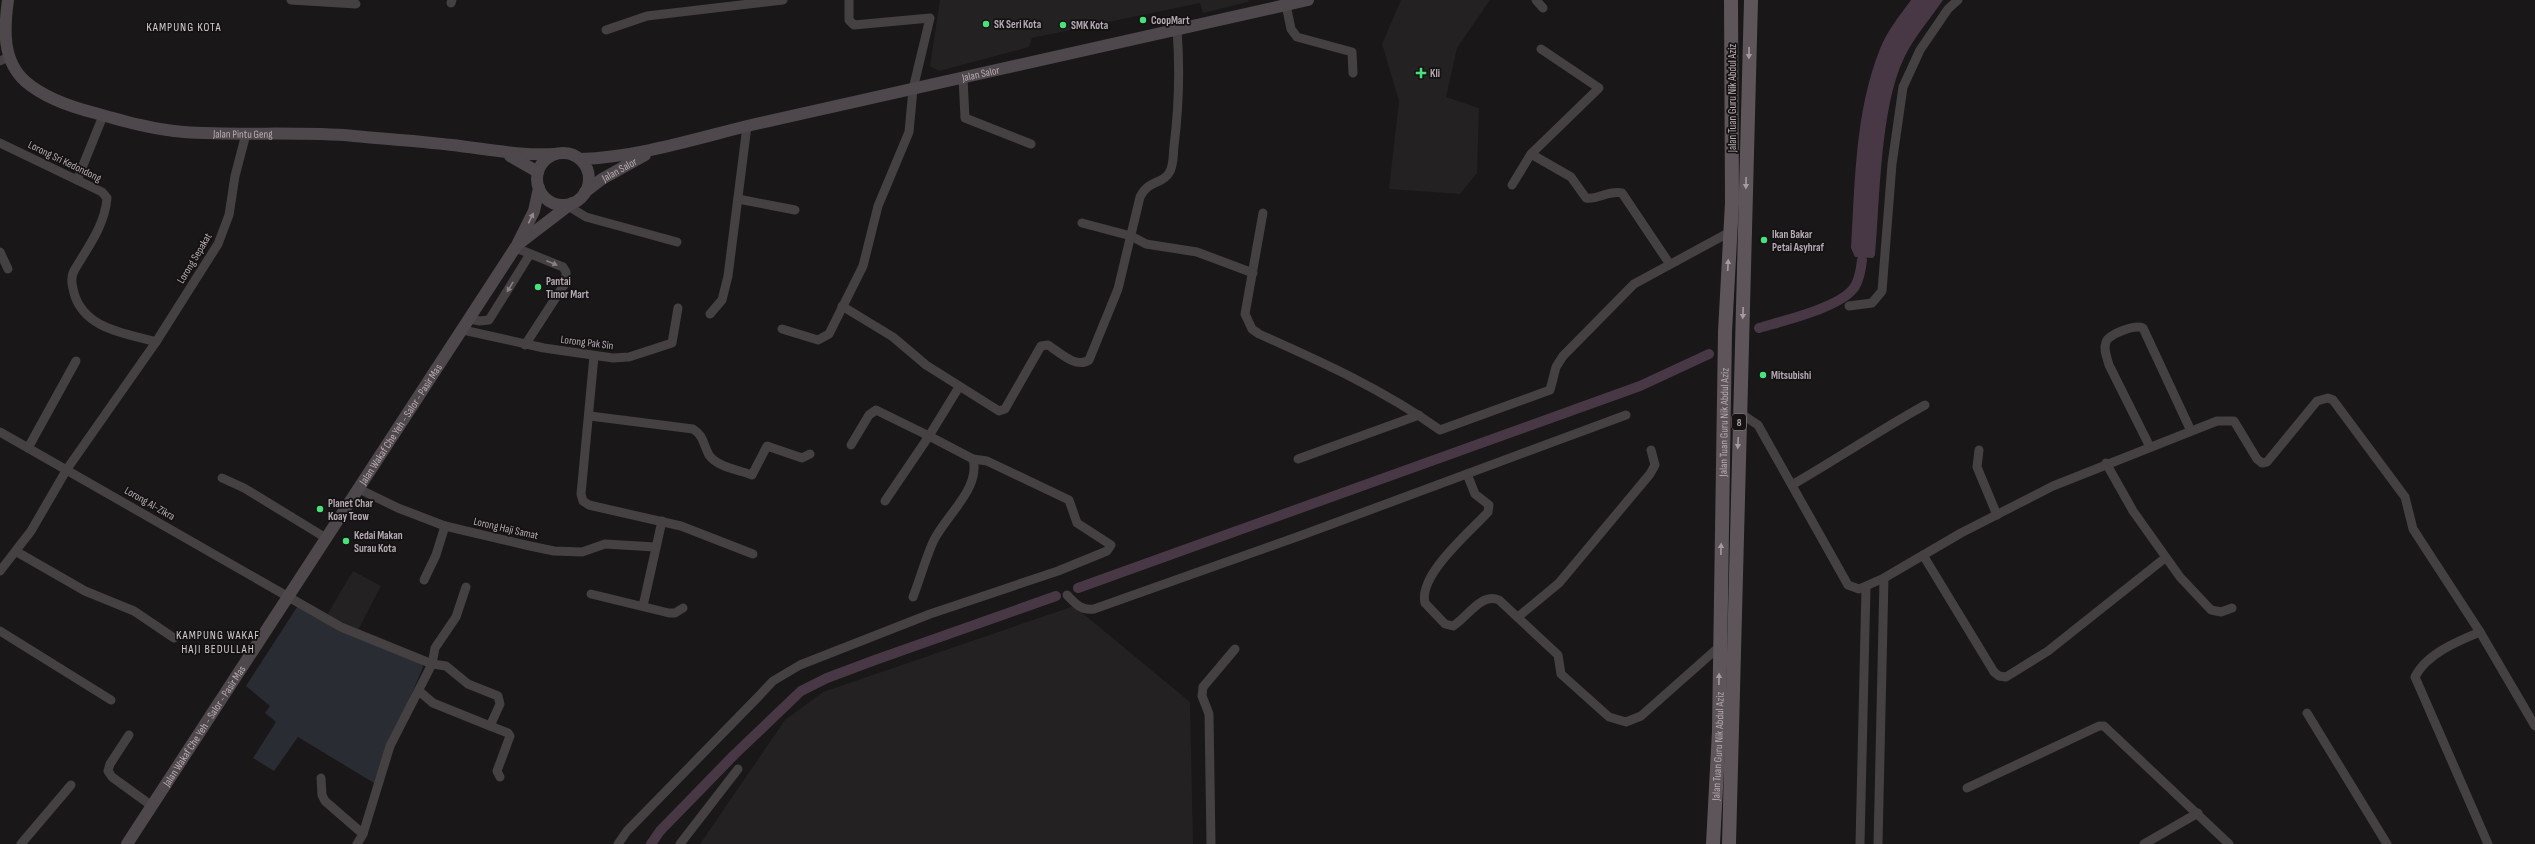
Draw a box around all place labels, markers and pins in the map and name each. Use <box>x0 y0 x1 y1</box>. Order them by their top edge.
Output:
place label: CoopMart <box>1151 14 1190 27</box>
marker: CoopMart <box>1138 15 1148 25</box>
place label: SK Seri Kota <box>994 18 1042 31</box>
marker: SK Seri Kota <box>981 19 991 29</box>
place label: SMK Kota <box>1071 19 1109 32</box>
marker: SMK Kota <box>1058 20 1068 30</box>
marker: Kli <box>1415 67 1427 79</box>
place label: Kli <box>1430 67 1440 80</box>
place label: Ikan Bakar Petai Asyhraf <box>1772 228 1824 254</box>
marker: Ikan Bakar Petai Asyhraf <box>1759 235 1769 245</box>
place label: Pantai Timor Mart <box>546 275 589 301</box>
marker: Pantai Timor Mart <box>533 282 543 292</box>
place label: Mitsubishi <box>1771 369 1811 382</box>
marker: Mitsubishi <box>1758 370 1768 380</box>
place label: Planet Char Koay Teow <box>328 497 374 523</box>
marker: Planet Char Koay Teow <box>315 504 325 514</box>
place label: Kedai Makan Surau Kota <box>354 529 403 555</box>
marker: Kedai Makan Surau Kota <box>341 536 351 546</box>

